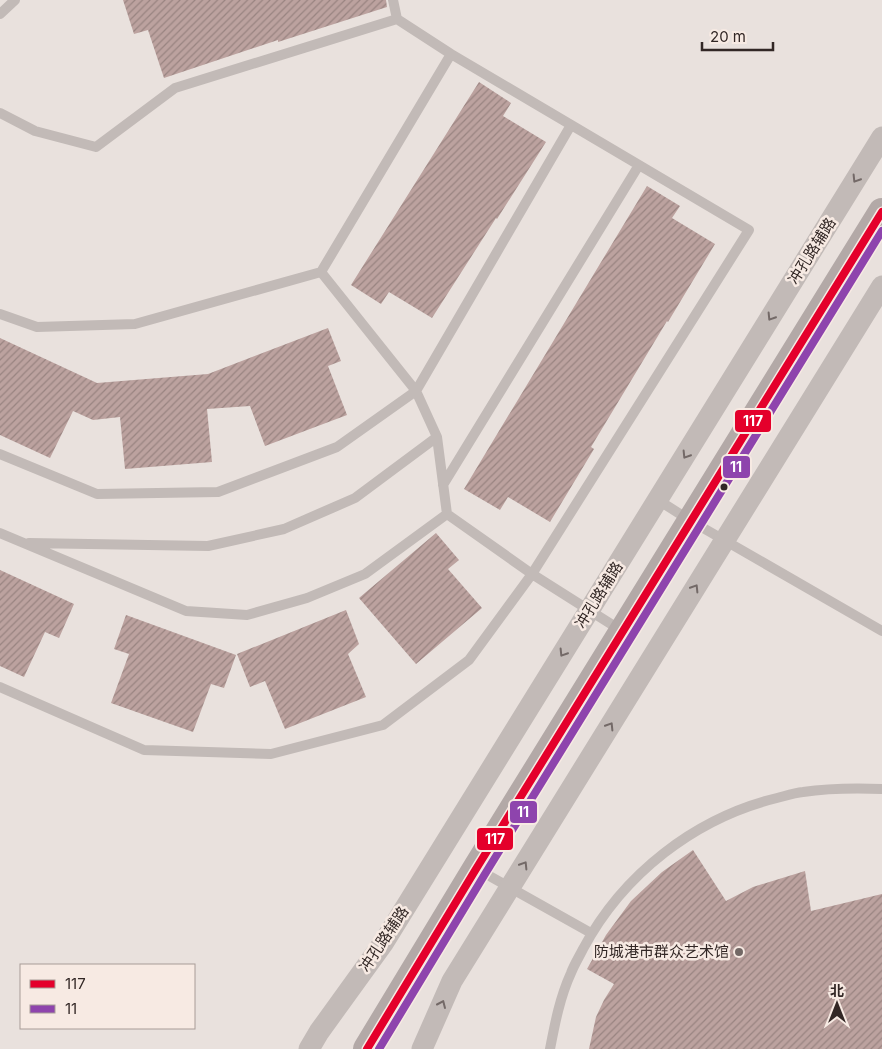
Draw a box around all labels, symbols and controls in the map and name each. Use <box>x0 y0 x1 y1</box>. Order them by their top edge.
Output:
scale bar <box>702 20 773 52</box>
text: 20 m <box>710 27 746 46</box>
one-way arrow <box>853 173 863 182</box>
street label: 冲孔路辅路 <box>784 214 840 288</box>
one-way arrow <box>768 311 777 321</box>
line badge: 117 <box>734 409 772 433</box>
text: 117 <box>743 412 763 429</box>
one-way arrow <box>682 450 692 459</box>
line badge: 11 <box>722 455 751 479</box>
text: 11 <box>730 458 742 475</box>
unlabelled marker <box>719 482 729 492</box>
street label: 冲孔路辅路 <box>571 558 627 632</box>
one-way arrow <box>689 585 698 594</box>
one-way arrow <box>560 647 570 656</box>
one-way arrow <box>603 723 613 732</box>
line badge: 11 <box>509 800 538 824</box>
text: 11 <box>517 803 529 820</box>
line badge: 117 <box>476 827 514 851</box>
text: 117 <box>485 830 505 847</box>
one-way arrow <box>518 861 527 870</box>
street label: 冲孔路辅路 <box>355 902 412 975</box>
place label: 防城港市群众艺术馆 <box>594 942 729 961</box>
marker: 防城港市群众艺术馆 <box>733 946 745 958</box>
legend <box>20 964 195 1029</box>
text: 117 <box>65 974 86 993</box>
north arrow <box>812 979 862 1029</box>
text: 北 <box>830 982 844 999</box>
text: 11 <box>65 999 77 1018</box>
one-way arrow <box>435 1000 446 1009</box>

